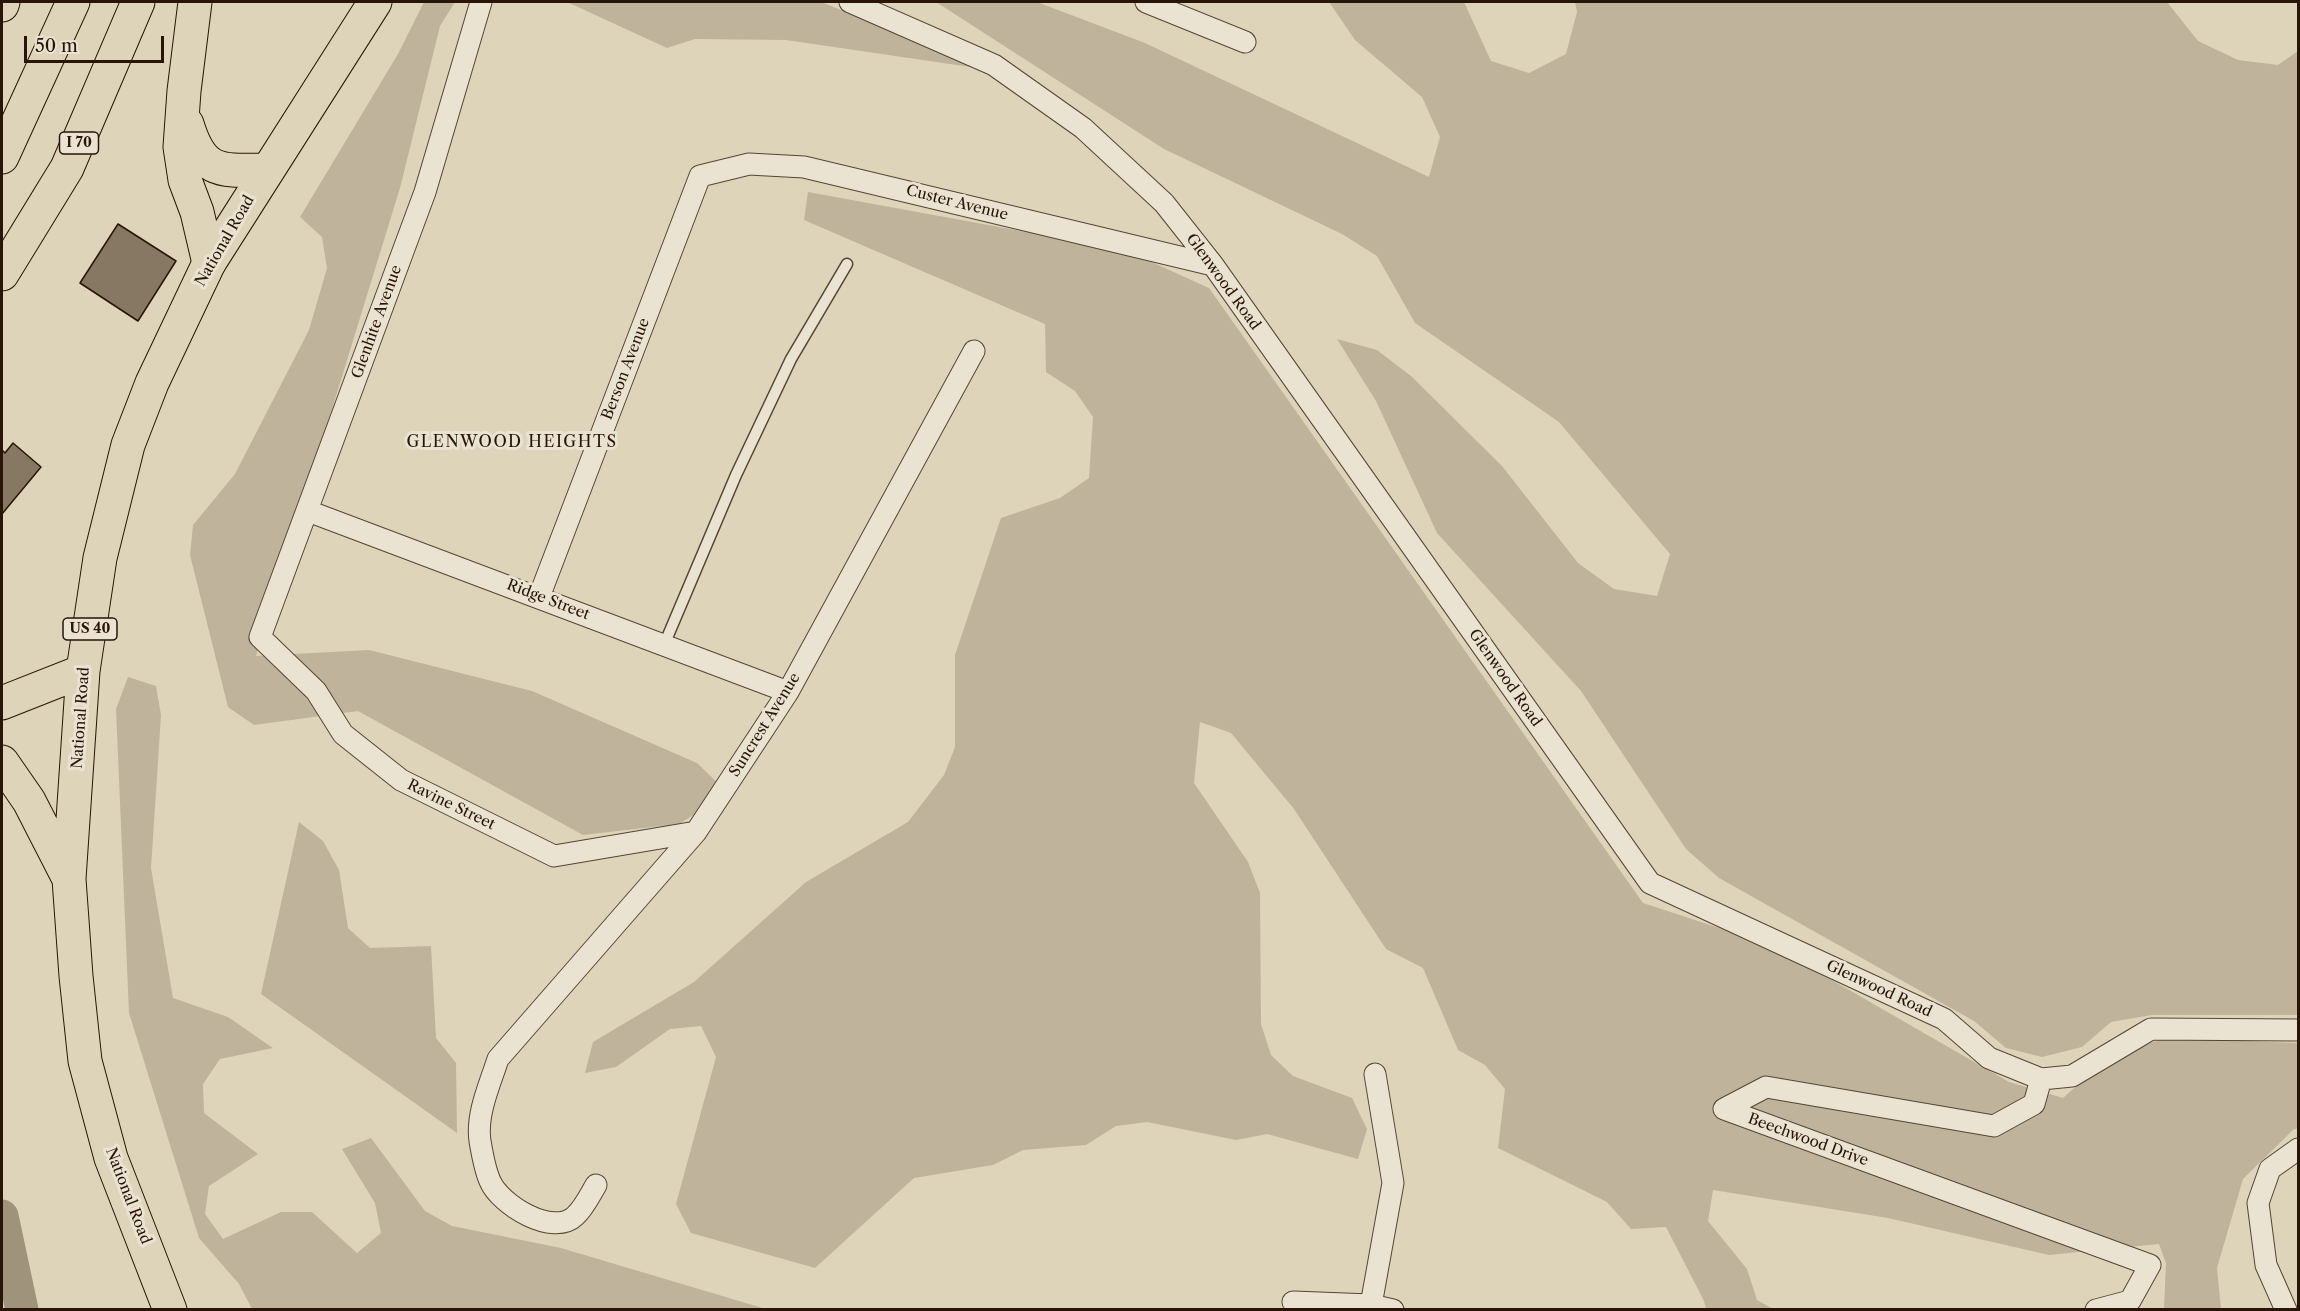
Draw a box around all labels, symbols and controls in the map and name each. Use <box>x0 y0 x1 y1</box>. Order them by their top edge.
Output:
scale bar <box>27 24 166 62</box>
text: 50 m <box>35 35 78 57</box>
road number: I 70 <box>60 132 98 154</box>
street label: Custer Avenue <box>904 182 1010 224</box>
street label: National Road <box>192 192 258 290</box>
street label: Glenwood Road <box>1182 230 1264 334</box>
street label: Glenhite Avenue <box>348 263 406 381</box>
street label: Berson Avenue <box>598 316 654 422</box>
district label: GLENWOOD HEIGHTS <box>406 432 618 452</box>
street label: Ridge Street <box>504 576 592 624</box>
road number: US 40 <box>63 618 117 640</box>
street label: Glenwood Road <box>1465 626 1545 730</box>
street label: National Road <box>68 667 94 769</box>
street label: Suncrest Avenue <box>726 670 804 780</box>
street label: Ravine Street <box>404 776 498 834</box>
street label: Glenwood Road <box>1823 957 1935 1021</box>
street label: Beechwood Drive <box>1745 1110 1871 1170</box>
street label: National Road <box>101 1145 155 1247</box>

